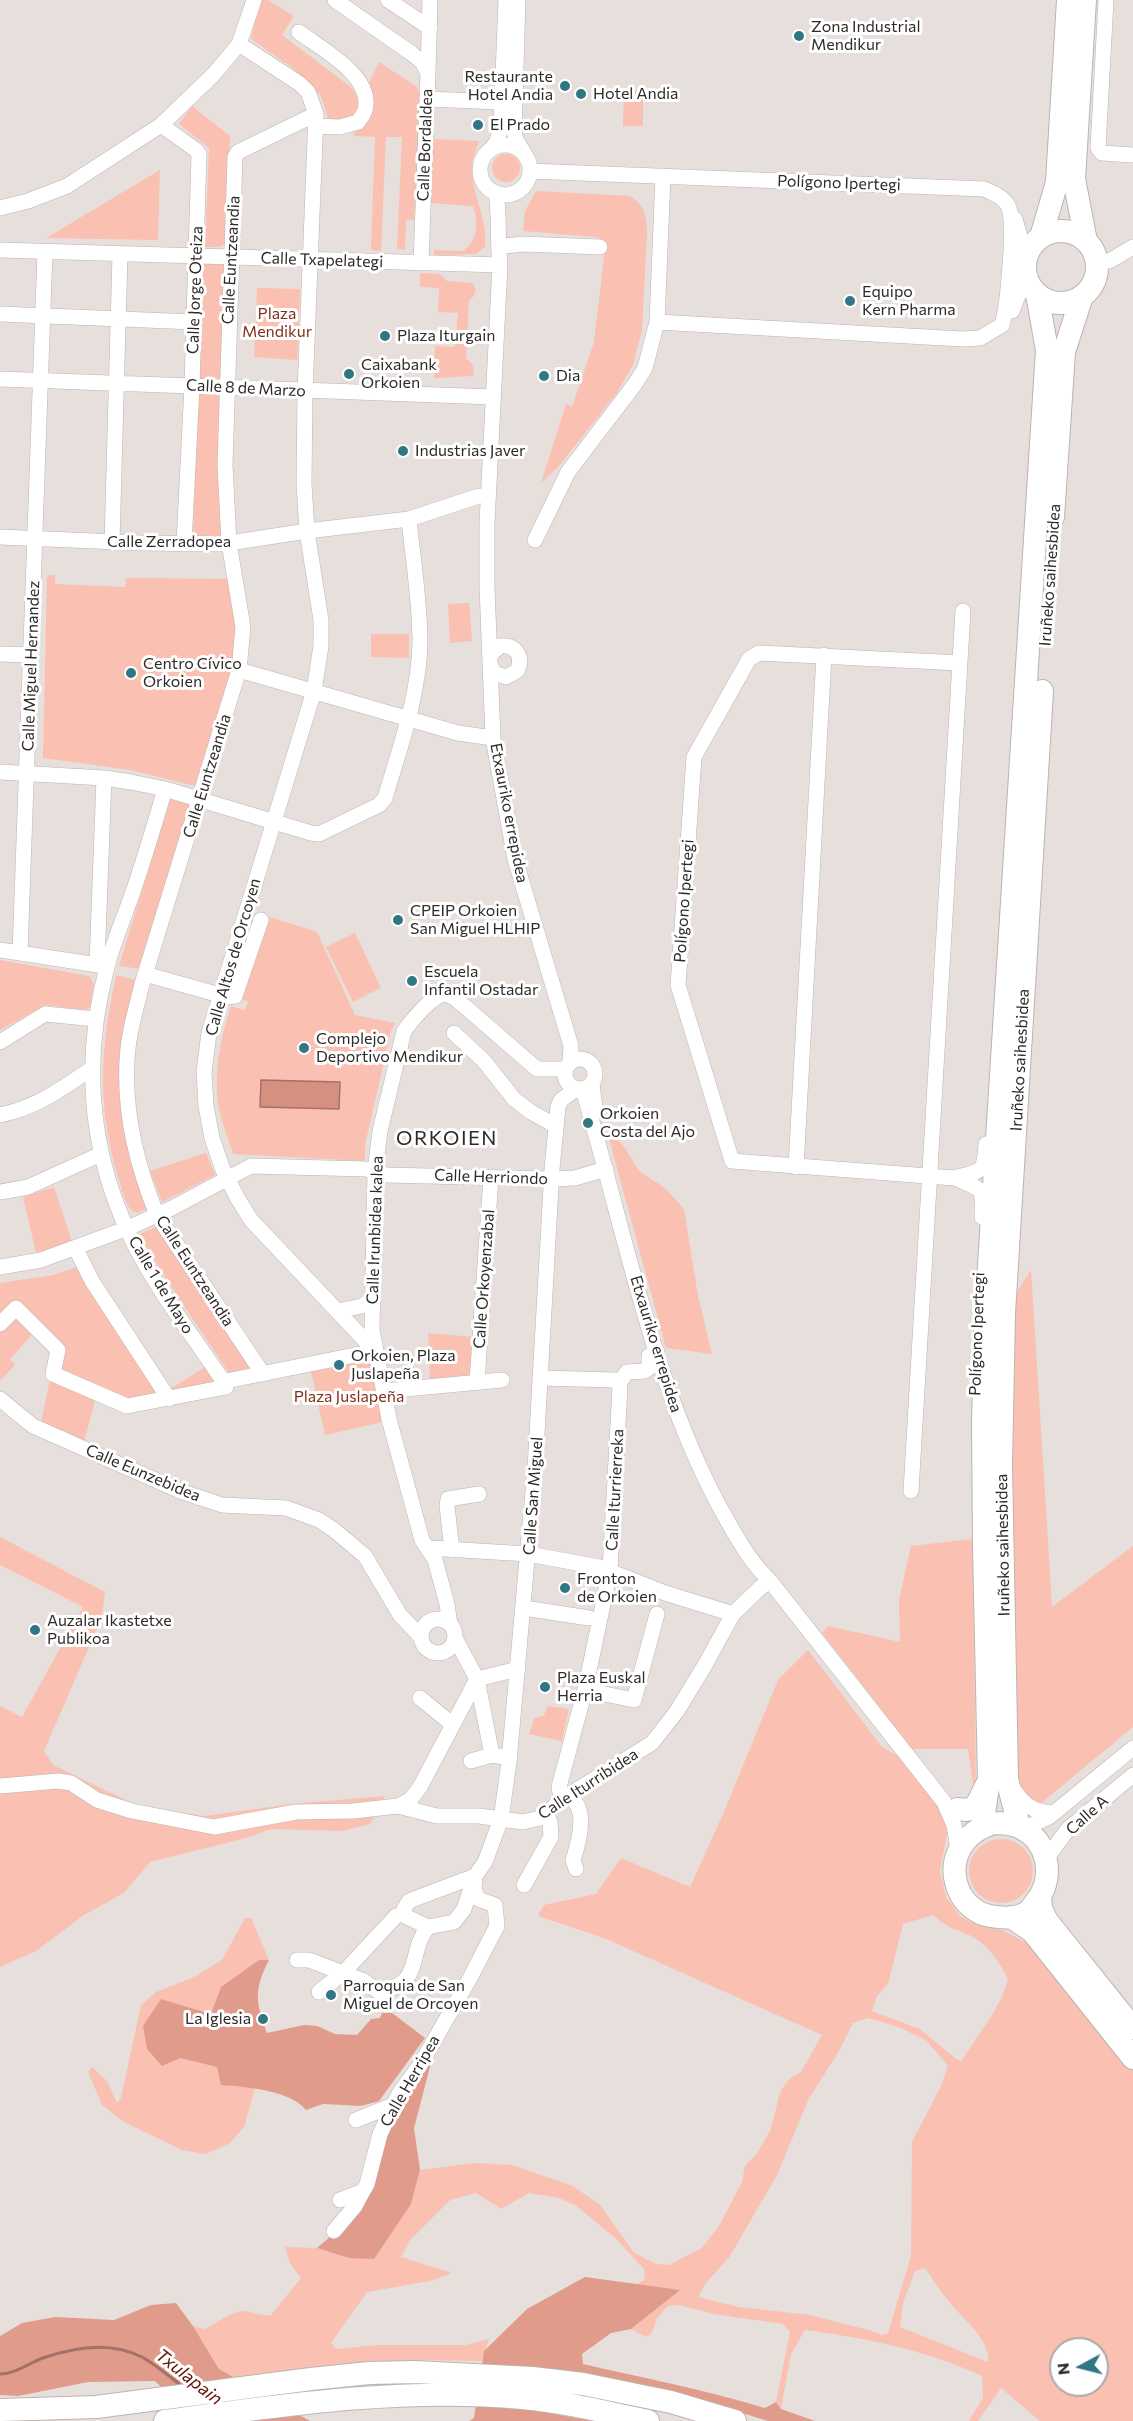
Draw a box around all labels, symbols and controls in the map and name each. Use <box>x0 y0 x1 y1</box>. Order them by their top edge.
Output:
place label: Zona Industrial Mendikur <box>811 17 920 55</box>
marker: Zona Industrial Mendikur <box>792 29 806 43</box>
place label: Restaurante Hotel Andia <box>465 67 553 105</box>
marker: Restaurante Hotel Andia <box>558 79 572 93</box>
place label: Hotel Andia <box>593 84 678 104</box>
marker: Hotel Andia <box>574 87 588 101</box>
street label: Calle Bordaldea <box>413 88 437 202</box>
place label: El Prado <box>490 115 550 135</box>
marker: El Prado <box>471 118 485 132</box>
street label: Polígono Ipertegi <box>777 171 901 195</box>
street label: Calle Euntzeandia <box>218 195 244 325</box>
street label: Calle Jorge Oteiza <box>183 226 207 354</box>
street label: Calle Txapelategi <box>260 248 384 272</box>
place label: Equipo Kern Pharma <box>862 282 956 320</box>
marker: Equipo Kern Pharma <box>843 294 857 308</box>
park label: Plaza Mendikur <box>242 304 312 342</box>
place label: Plaza Iturgain <box>397 326 495 346</box>
marker: Plaza Iturgain <box>378 329 392 343</box>
place label: Caixabank Orkoien <box>361 355 437 393</box>
place label: Dia <box>556 366 580 386</box>
marker: Caixabank Orkoien <box>342 367 356 381</box>
marker: Dia <box>537 369 551 383</box>
street label: Calle 8 de Marzo <box>186 375 306 401</box>
place label: Industrias Javer <box>415 441 525 461</box>
marker: Industrias Javer <box>396 444 410 458</box>
street label: Iruñeko saihesbidea <box>1035 503 1065 647</box>
street label: Calle Zerradopea <box>107 532 231 552</box>
street label: Calle Miguel Hernandez <box>18 580 44 752</box>
place label: Centro Cívico Orkoien <box>143 654 242 692</box>
marker: Centro Cívico Orkoien <box>124 666 138 680</box>
street label: Calle Euntzeandia <box>179 712 235 840</box>
street label: Etxauriko errepidea <box>486 741 532 885</box>
street label: Polígono Ipertegi <box>670 839 698 963</box>
street label: Calle Altos de Orcoyen <box>201 876 265 1038</box>
place label: CPEIP Orkoien San Miguel HLHIP <box>410 901 540 939</box>
marker: CPEIP Orkoien San Miguel HLHIP <box>391 913 405 927</box>
place label: Escuela Infantil Ostadar <box>424 962 538 1000</box>
marker: Escuela Infantil Ostadar <box>405 974 419 988</box>
street label: Iruñeko saihesbidea <box>1007 988 1033 1132</box>
place label: Complejo Deportivo Mendikur <box>316 1029 463 1067</box>
marker: Complejo Deportivo Mendikur <box>297 1041 311 1055</box>
place label: Orkoien Costa del Ajo <box>600 1104 695 1142</box>
marker: Orkoien Costa del Ajo <box>581 1116 595 1130</box>
district label: ORKOIEN <box>396 1126 498 1150</box>
street label: Calle Irunbidea kalea <box>363 1155 387 1305</box>
street label: Calle Herriondo <box>434 1165 548 1189</box>
street label: Calle Orkoyenzabal <box>470 1209 498 1349</box>
street label: Calle Euntzeandia <box>152 1212 238 1330</box>
street label: Calle 1 de Mayo <box>124 1233 198 1337</box>
street label: Polígono Ipertegi <box>965 1272 989 1396</box>
street label: Etxauriko errepidea <box>626 1273 686 1415</box>
place label: Orkoien, Plaza Juslapeña <box>351 1346 456 1384</box>
marker: Orkoien, Plaza Juslapeña <box>332 1358 346 1372</box>
park label: Plaza Juslapeña <box>294 1387 404 1407</box>
street label: Calle Iturrierreka <box>602 1428 628 1552</box>
street label: Calle San Miguel <box>519 1436 547 1556</box>
street label: Calle Eunzebidea <box>83 1440 203 1506</box>
street label: Iruñeko saihesbidea <box>992 1474 1014 1616</box>
place label: Fronton de Orkoien <box>577 1569 657 1607</box>
marker: Fronton de Orkoien <box>558 1581 572 1595</box>
place label: Auzalar Ikastetxe Publikoa <box>47 1611 172 1649</box>
marker: Auzalar Ikastetxe Publikoa <box>28 1623 42 1637</box>
place label: Plaza Euskal Herria <box>557 1668 646 1706</box>
marker: Plaza Euskal Herria <box>538 1680 552 1694</box>
street label: Calle Iturribidea <box>534 1745 642 1823</box>
street label: Calle A <box>1062 1791 1112 1839</box>
place label: Parroquia de San Miguel de Orcoyen <box>343 1976 478 2014</box>
marker: Parroquia de San Miguel de Orcoyen <box>324 1988 338 2002</box>
place label: La Iglesia <box>185 2009 251 2029</box>
marker: La Iglesia <box>256 2012 270 2026</box>
street label: Calle Herripea <box>376 2032 444 2130</box>
north arrow <box>1049 2337 1109 2397</box>
water label: Txulapain <box>151 2344 227 2410</box>
text: N <box>1052 2362 1073 2376</box>

